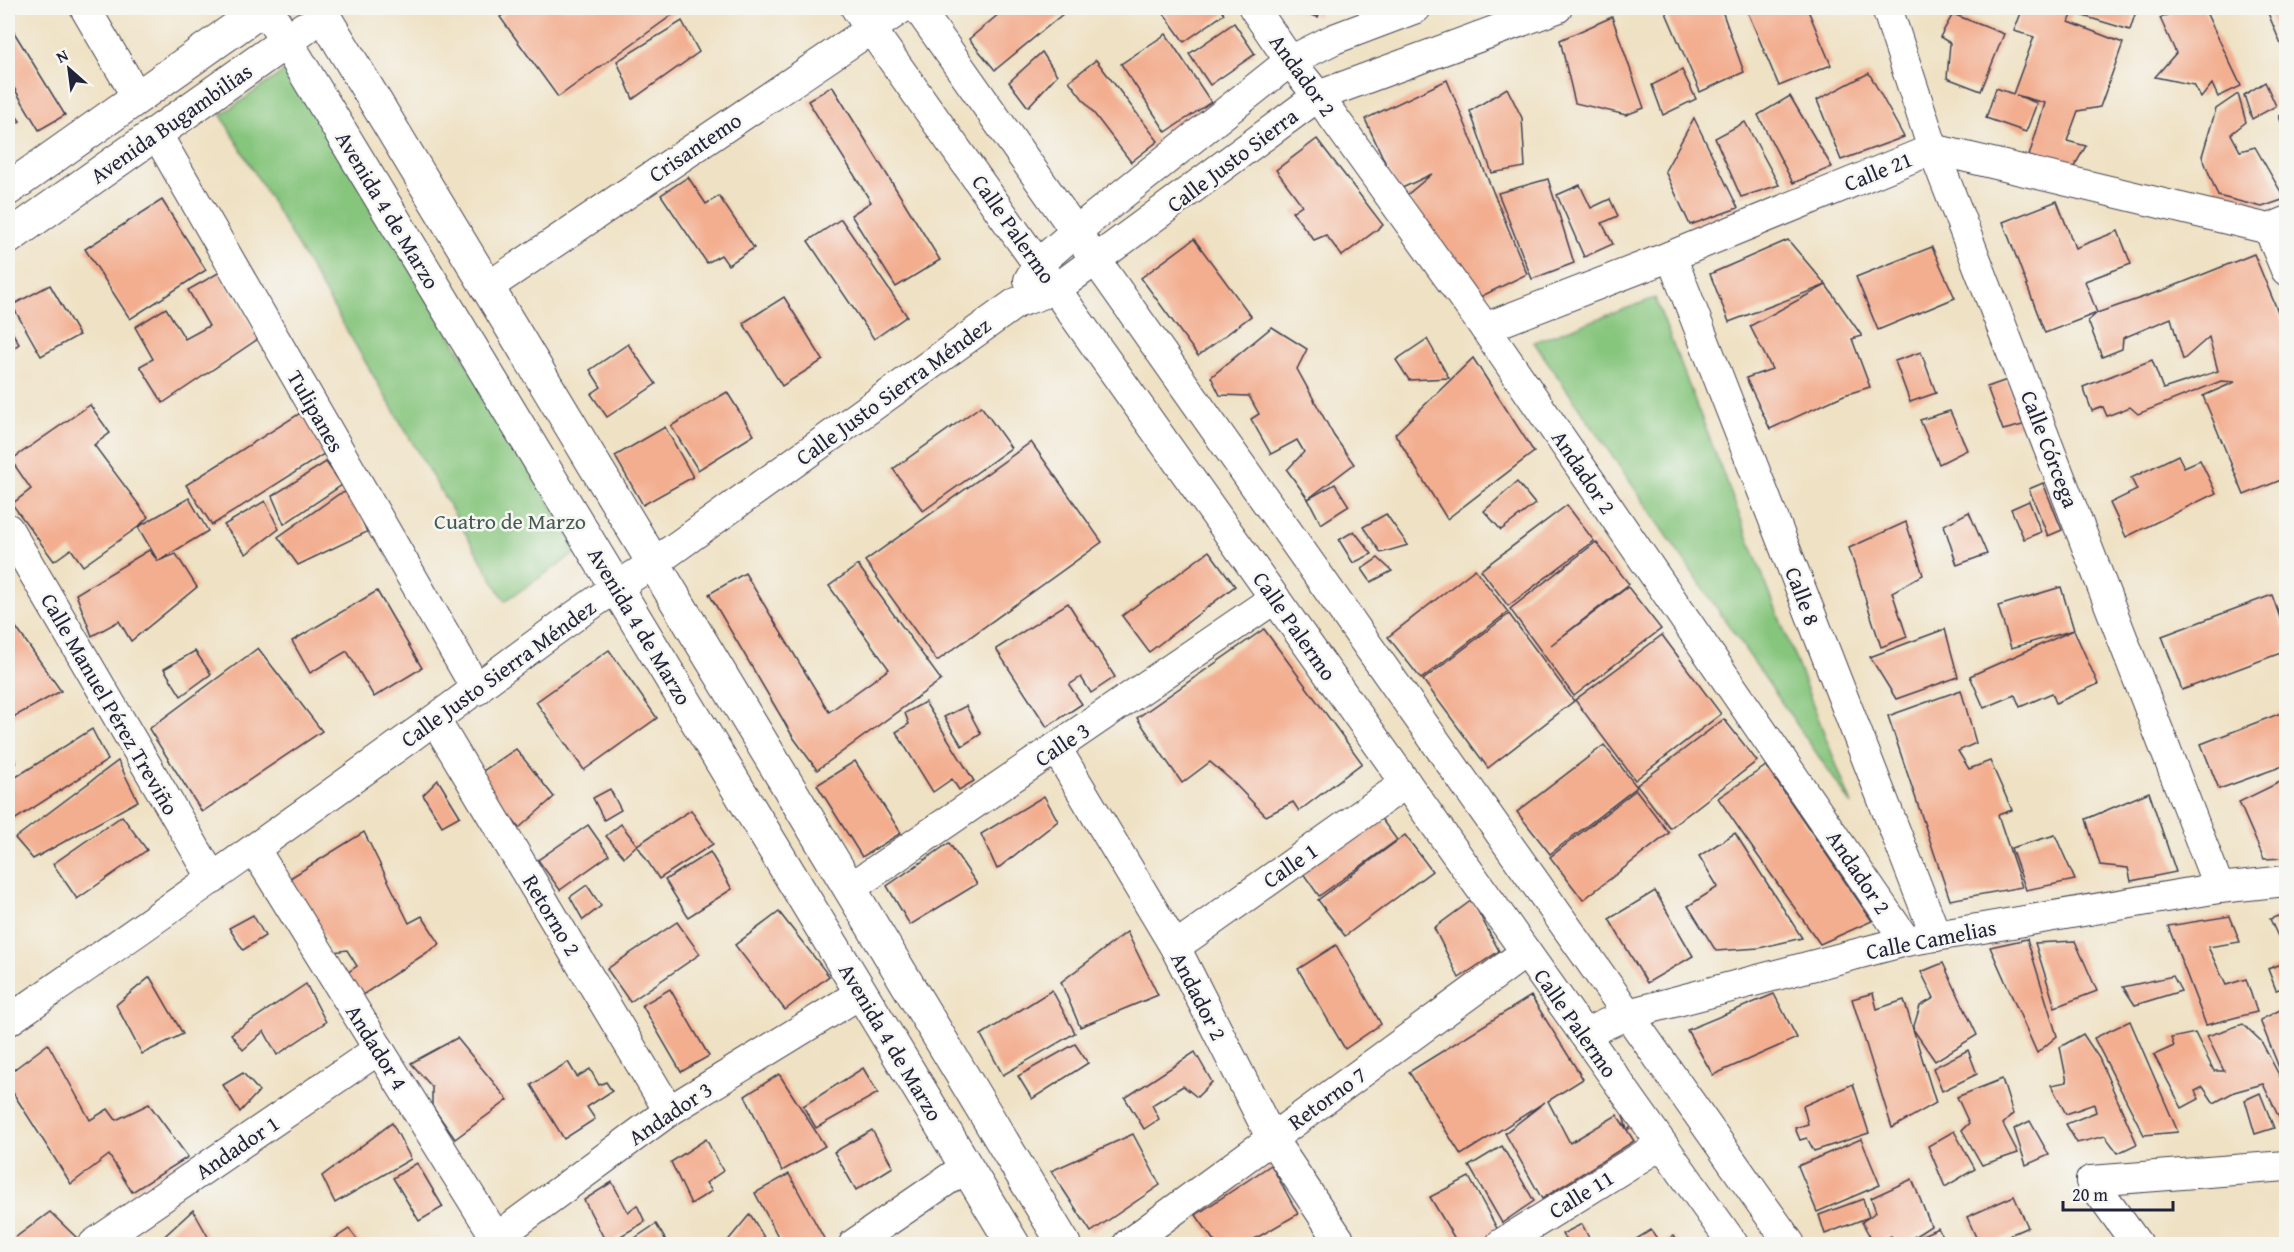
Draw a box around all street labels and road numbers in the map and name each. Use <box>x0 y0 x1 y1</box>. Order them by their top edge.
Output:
street label: Andador 2 <box>1262 27 1344 123</box>
street label: Avenida Bugambilias <box>83 55 259 191</box>
street label: Calle Justo Sierra <box>1160 100 1305 220</box>
street label: Crisantemo <box>642 104 748 190</box>
street label: Avenida 4 de Marzo <box>328 125 448 295</box>
street label: Calle 21 <box>1839 143 1917 199</box>
street label: Calle Palermo <box>965 168 1063 290</box>
street label: Calle Justo Sierra Méndez <box>789 309 997 473</box>
street label: Tulipanes <box>280 364 352 458</box>
street label: Calle Córcega <box>2013 386 2087 513</box>
street label: Andador 2 <box>1544 424 1624 520</box>
street label: Avenida 4 de Marzo <box>580 541 700 711</box>
street label: Calle 8 <box>1777 562 1829 630</box>
street label: Calle Palermo <box>1246 565 1344 687</box>
street label: Calle Manuel Pérez Treviño <box>33 587 187 821</box>
street label: Calle Justo Sierra Méndez <box>394 591 602 755</box>
street label: Calle 3 <box>1028 714 1096 774</box>
street label: Andador 2 <box>1819 824 1899 920</box>
street label: Calle 1 <box>1256 835 1324 895</box>
street label: Retorno 2 <box>515 868 589 962</box>
street label: Calle Camelias <box>1863 911 1999 967</box>
street label: Andador 2 <box>1163 946 1235 1046</box>
street label: Avenida 4 de Marzo <box>831 957 951 1127</box>
street label: Calle Palermo <box>1527 962 1625 1084</box>
street label: Andador 4 <box>338 998 416 1096</box>
street label: Retorno 7 <box>1281 1059 1373 1137</box>
street label: Andador 3 <box>622 1073 718 1153</box>
street label: Andador 1 <box>189 1107 285 1187</box>
street label: Calle 11 <box>1542 1162 1620 1226</box>

